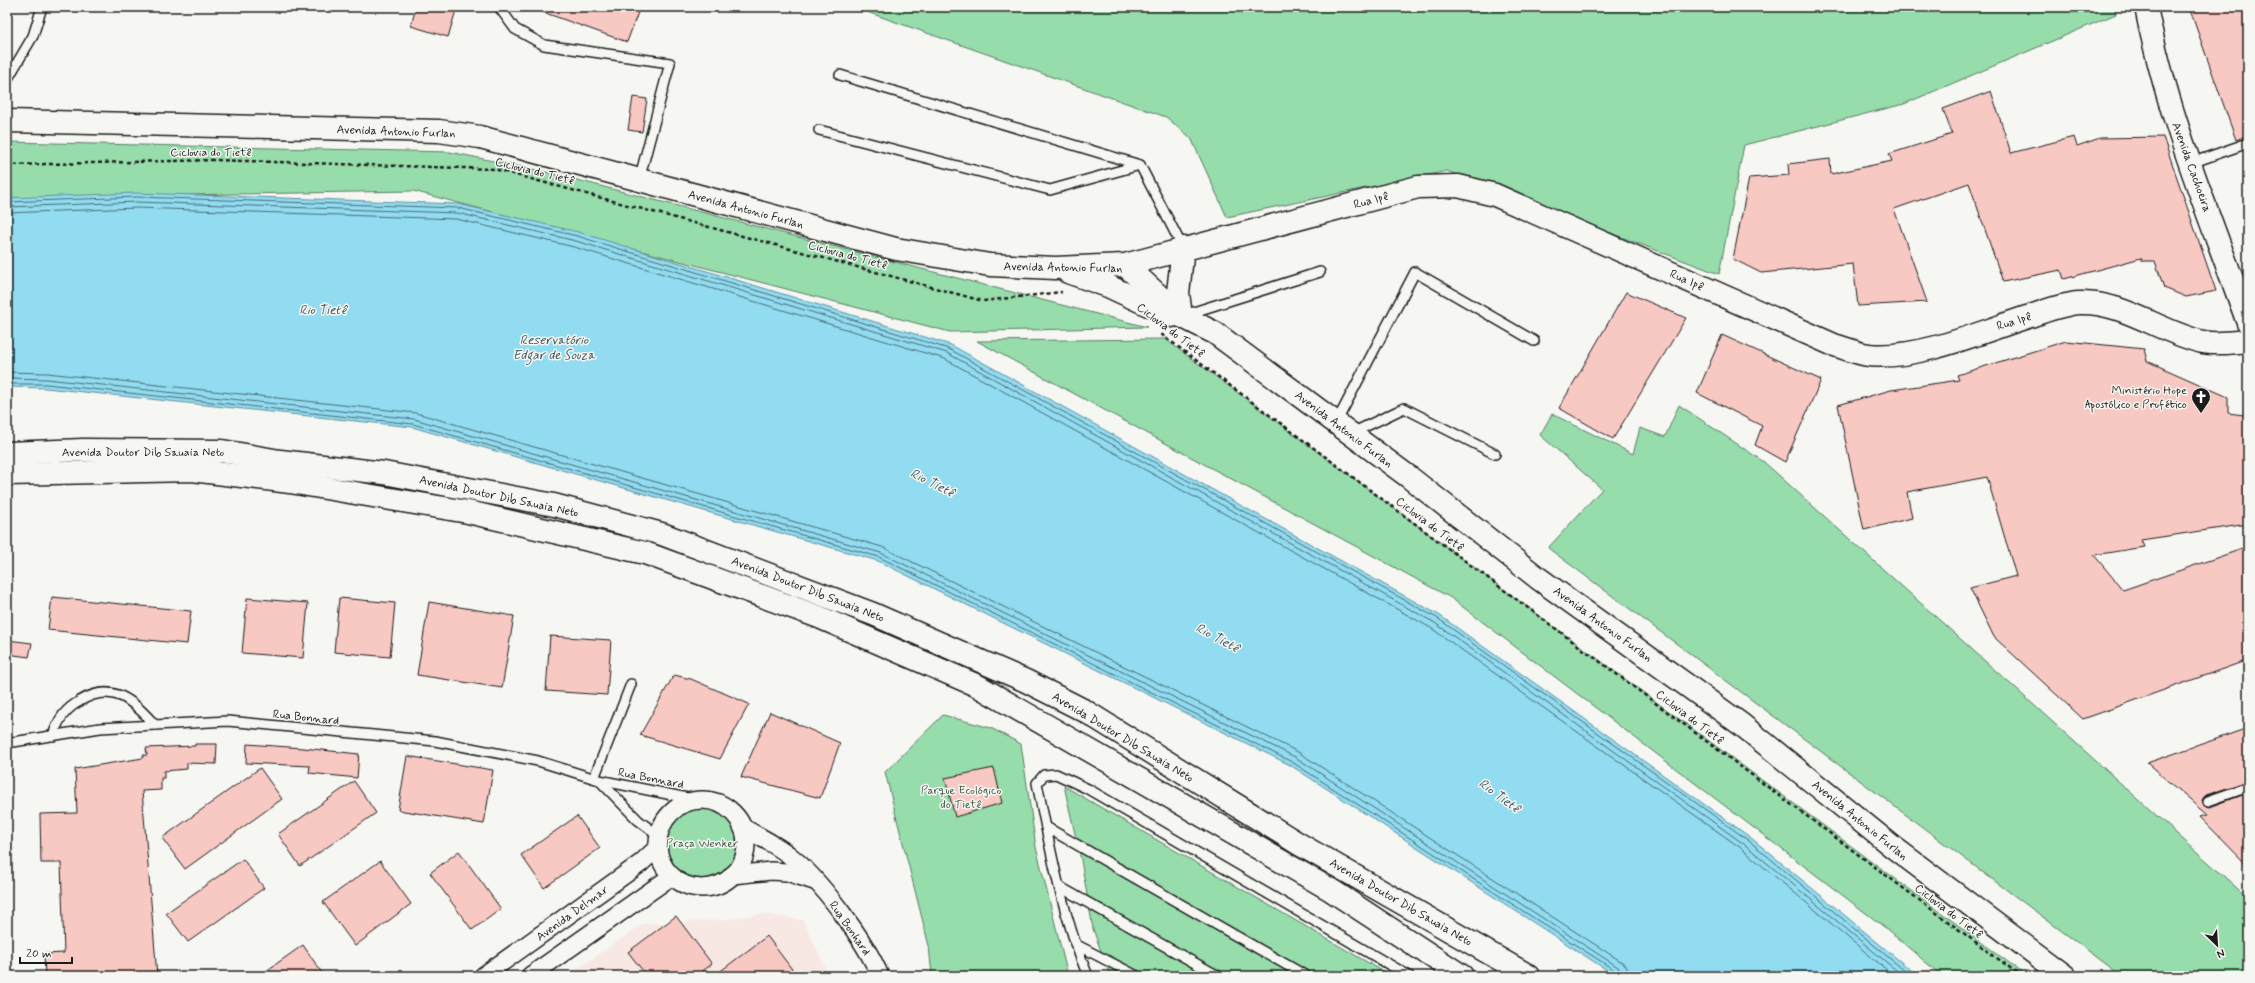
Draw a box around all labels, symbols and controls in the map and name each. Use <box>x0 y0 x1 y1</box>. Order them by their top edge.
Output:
street label: Avenida Cachoeira <box>2167 120 2215 214</box>
street label: Avenida Antonio Furlan <box>336 122 456 142</box>
street label: Ciclovia do Tietê <box>170 145 252 161</box>
street label: Ciclovia do Tietê <box>493 154 576 190</box>
street label: Avenida Antonio Furlan <box>686 187 805 233</box>
street label: Rua Ipê <box>1352 189 1391 213</box>
street label: Ciclovia do Tietê <box>806 238 889 274</box>
street label: Avenida Antonio Furlan <box>1003 259 1123 277</box>
street label: Rua Ipê <box>1667 266 1706 296</box>
street label: Ciclovia do Tietê <box>1133 300 1208 362</box>
water label: Rio Tietê <box>299 302 348 319</box>
street label: Rua Ipê <box>1995 309 2034 335</box>
water label: Reservatório Edgar de Souza <box>513 332 596 366</box>
place label: Ministério Hope Apostólico e Profético <box>2085 383 2187 413</box>
church icon: Ministério Hope Apostólico e Profético <box>2190 386 2212 414</box>
street label: Avenida Antonio Furlan <box>1291 388 1396 472</box>
street label: Avenida Doutor Dib Sauaia Neto <box>62 445 225 461</box>
water label: Rio Tietê <box>907 465 959 502</box>
street label: Avenida Doutor Dib Sauaia Neto <box>418 472 580 522</box>
street label: Ciclovia do Tietê <box>1392 494 1467 556</box>
street label: Avenida Doutor Dib Sauaia Neto <box>729 553 887 627</box>
street label: Avenida Antonio Furlan <box>1550 583 1655 666</box>
water label: Rio Tietê <box>1192 620 1243 658</box>
street label: Ciclovia do Tietê <box>1652 687 1727 749</box>
street label: Avenida Doutor Dib Sauaia Neto <box>1049 689 1197 787</box>
street label: Rua Bonnard <box>272 707 340 729</box>
street label: Rua Bonnard <box>617 765 685 793</box>
water label: Rio Tietê <box>1475 775 1524 818</box>
street label: Avenida Antonio Furlan <box>1808 777 1911 864</box>
park label: Parque Ecológico do Tietê <box>921 783 1001 813</box>
park label: Praça Wenker <box>666 836 738 852</box>
street label: Avenida Doutor Dib Sauaia Neto <box>1326 855 1475 951</box>
street label: Ciclovia do Tietê <box>1911 881 1986 943</box>
street label: Avenida Delmar <box>533 882 612 945</box>
street label: Rua Bonhard <box>825 898 874 959</box>
north arrow <box>2197 925 2237 965</box>
scale bar <box>20 939 72 965</box>
text: N <box>2215 945 2227 961</box>
text: 20 m <box>26 946 52 962</box>

